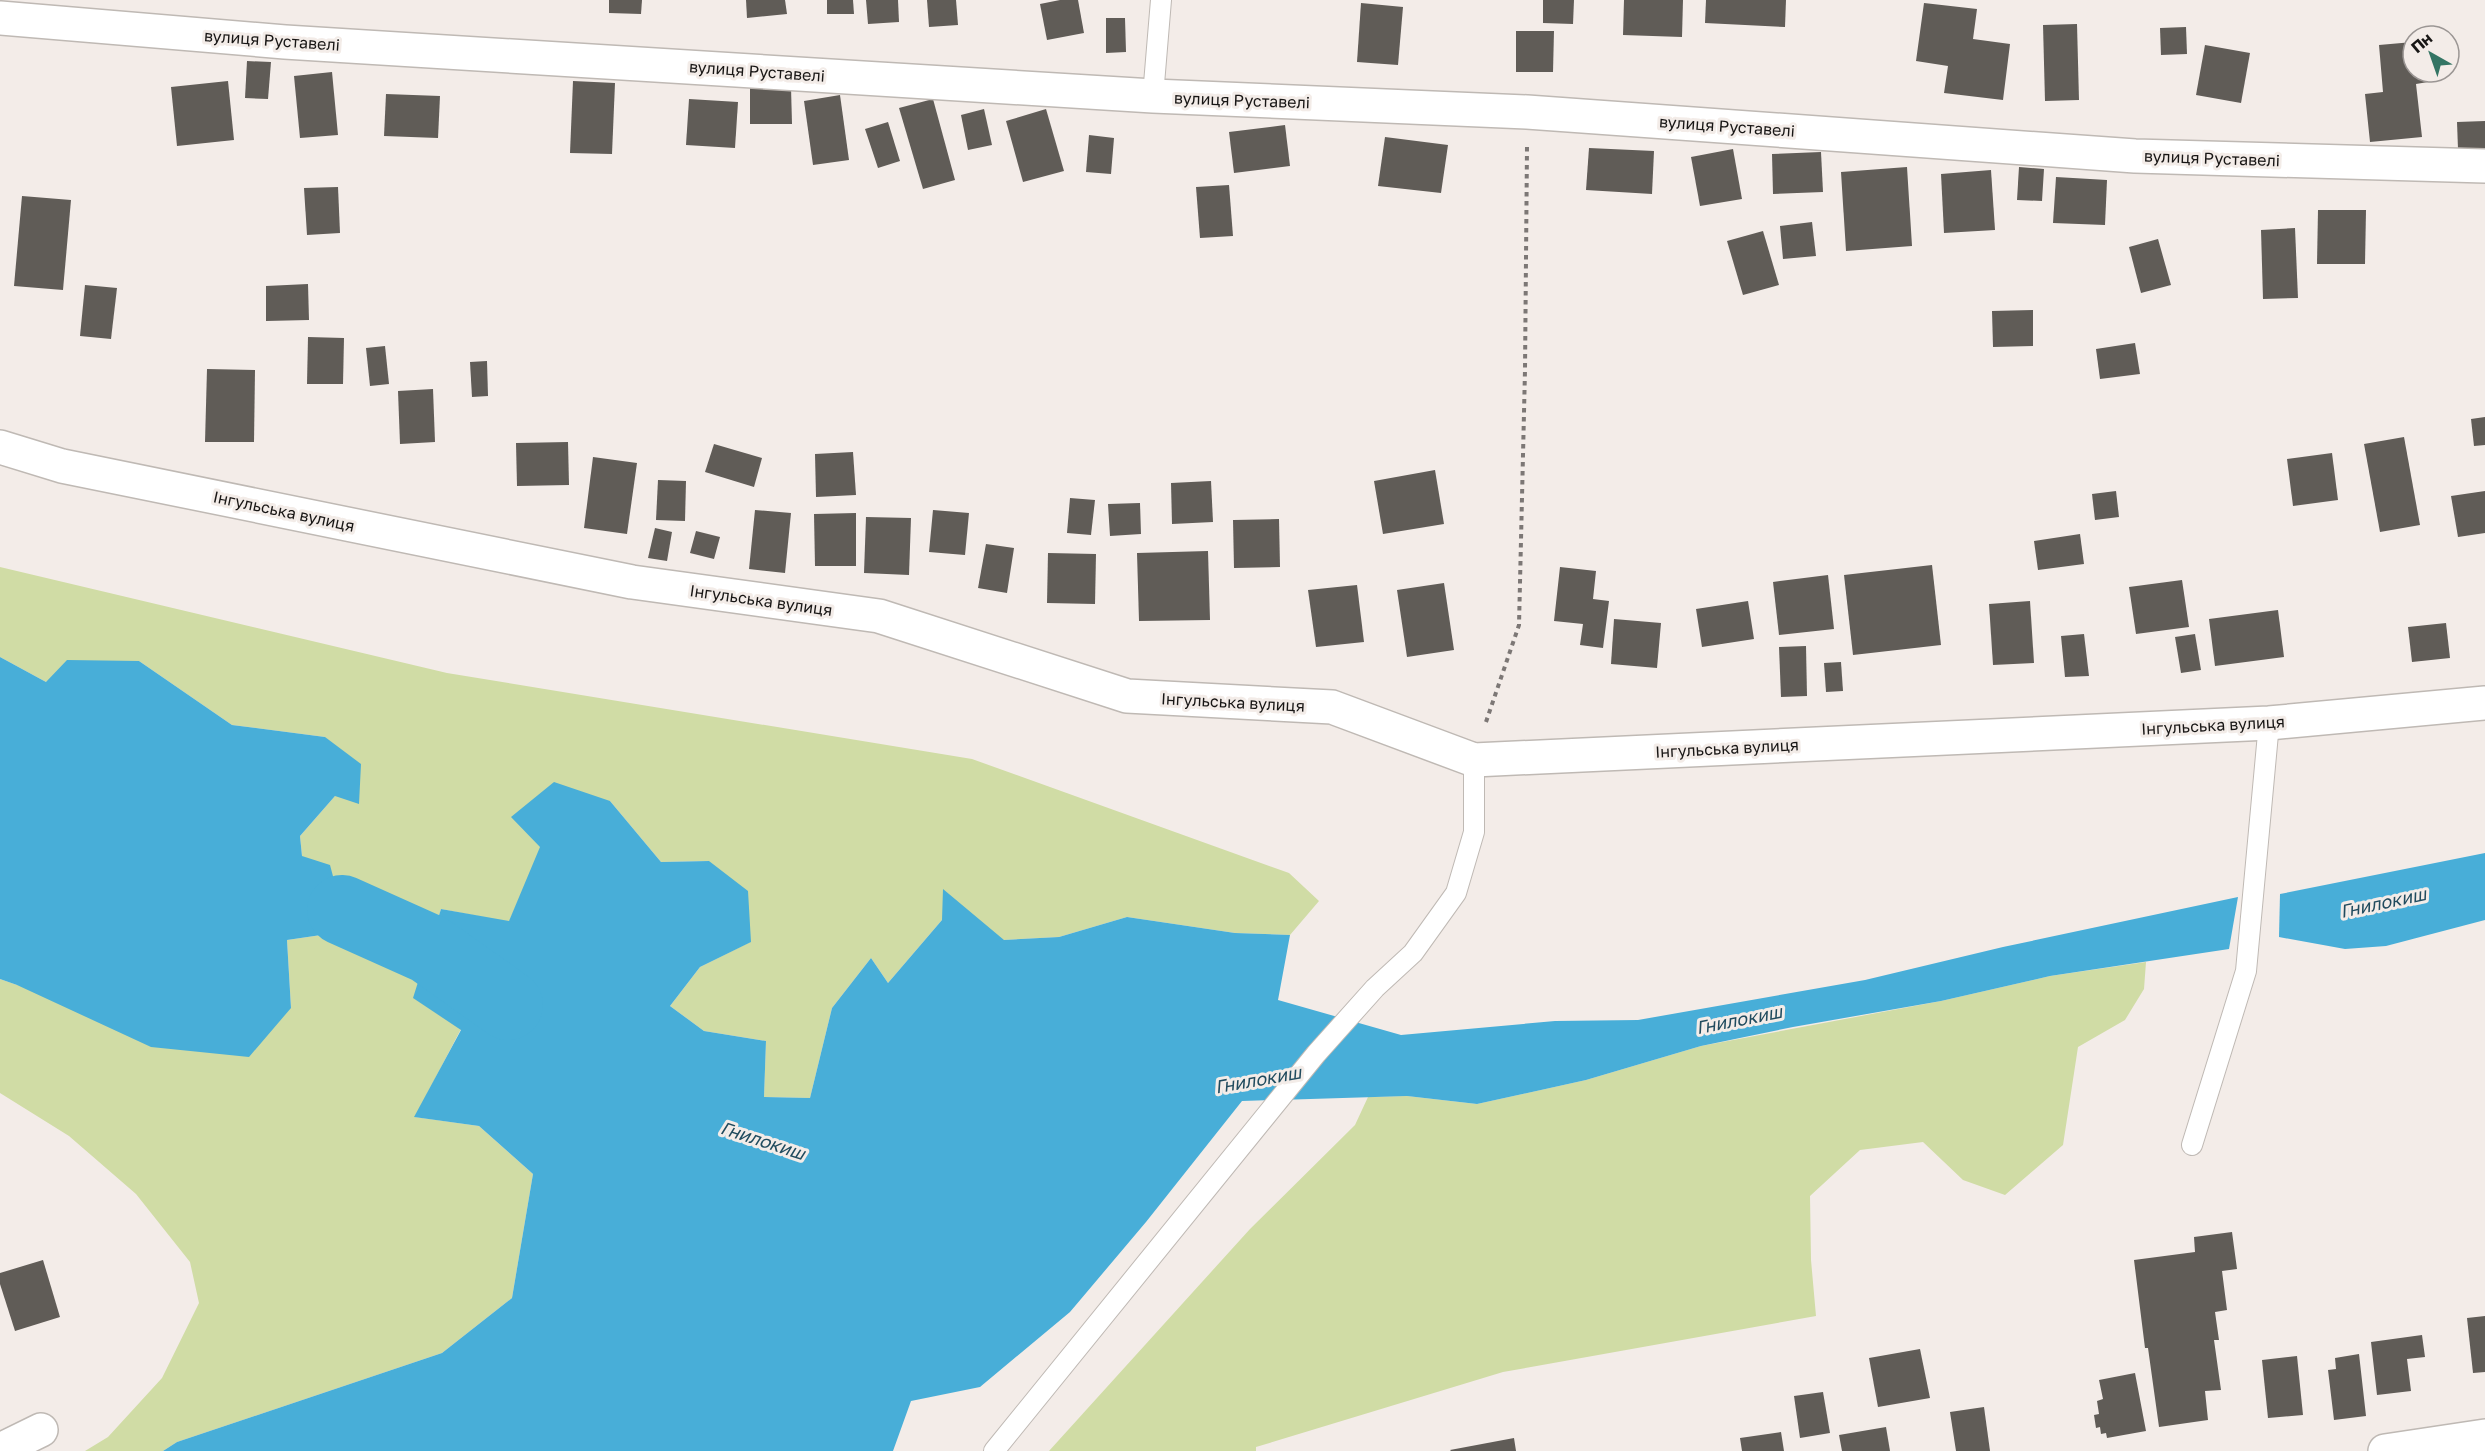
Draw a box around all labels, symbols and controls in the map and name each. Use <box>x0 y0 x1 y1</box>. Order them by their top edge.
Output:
north arrow <box>2401 24 2461 84</box>
street label: вулиця Руставелі <box>203 25 341 55</box>
text: Пн <box>2407 28 2436 57</box>
street label: вулиця Руставелі <box>688 56 826 86</box>
street label: вулиця Руставелі <box>1174 88 1310 112</box>
street label: вулиця Руставелі <box>1658 111 1796 141</box>
street label: вулиця Руставелі <box>2144 146 2280 170</box>
street label: Інгульська вулиця <box>212 486 356 536</box>
street label: Інгульська вулиця <box>688 580 834 620</box>
street label: Інгульська вулиця <box>1161 688 1305 716</box>
street label: Інгульська вулиця <box>2141 711 2285 739</box>
street label: Інгульська вулиця <box>1655 734 1799 762</box>
water label: Гнилокиш <box>2338 882 2429 922</box>
water label: Гнилокиш <box>1694 1000 1785 1038</box>
water label: Гнилокиш <box>1213 1060 1304 1097</box>
water label: Гнилокиш <box>718 1116 809 1164</box>

